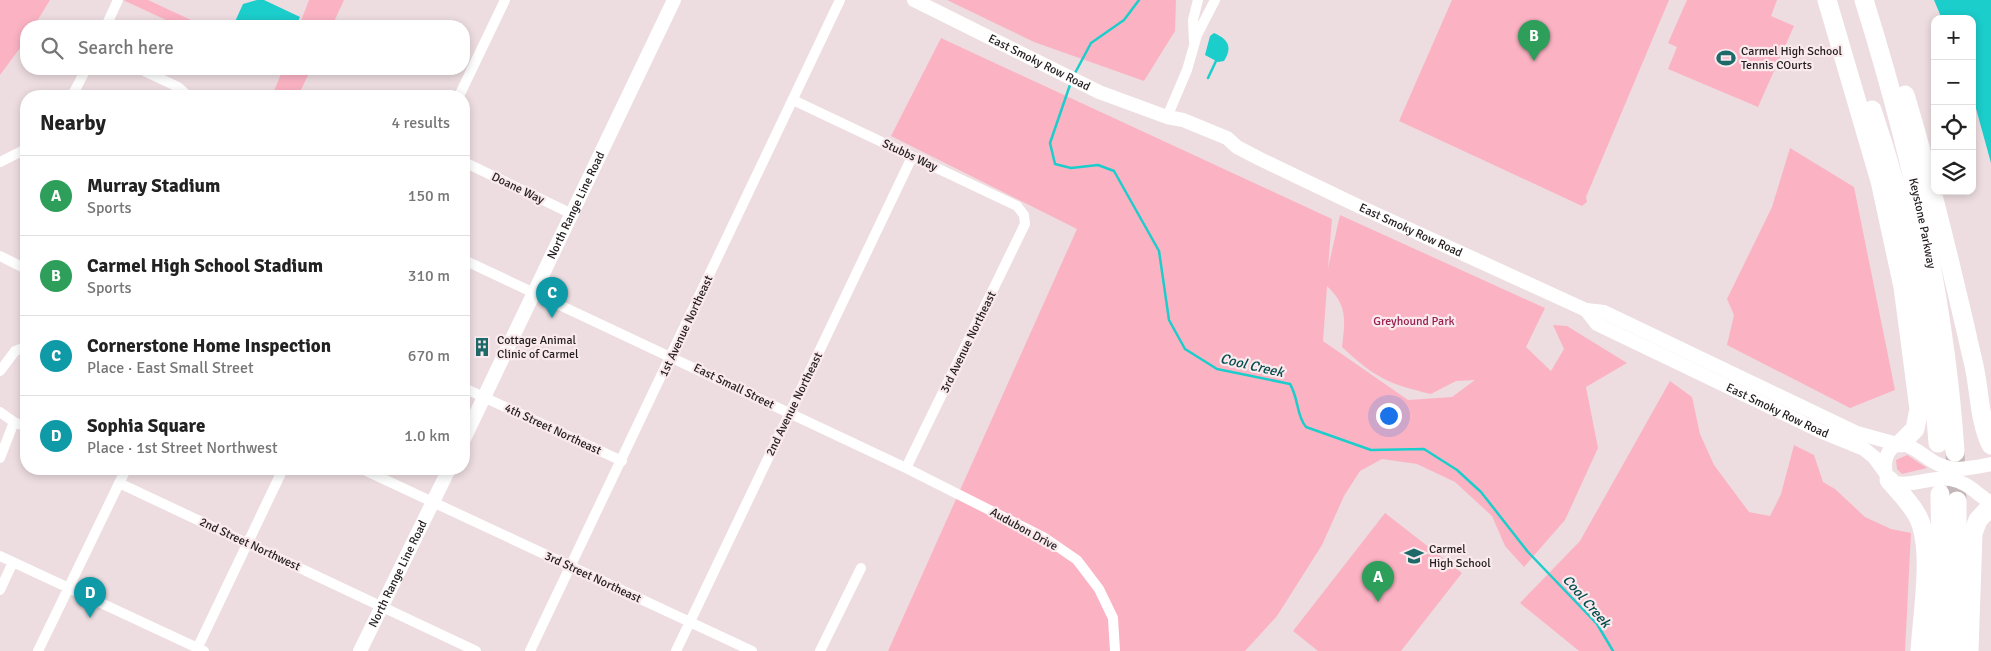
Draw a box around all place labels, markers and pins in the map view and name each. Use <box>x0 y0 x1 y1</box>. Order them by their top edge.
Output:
pin: B <box>1518 20 1550 61</box>
place label: Carmel High School Tennis COurts <box>1741 44 1843 73</box>
sports icon: Carmel High School Tennis COurts <box>1715 47 1737 69</box>
pin: C <box>536 277 568 318</box>
place label: Cottage Animal Clinic of Carmel <box>497 333 579 362</box>
building icon: Cottage Animal Clinic of Carmel <box>471 336 493 358</box>
place label: Carmel High School <box>1429 542 1491 571</box>
school or university icon: Carmel High School <box>1403 545 1425 567</box>
pin: A <box>1362 561 1394 602</box>
pin: D <box>74 577 106 618</box>

